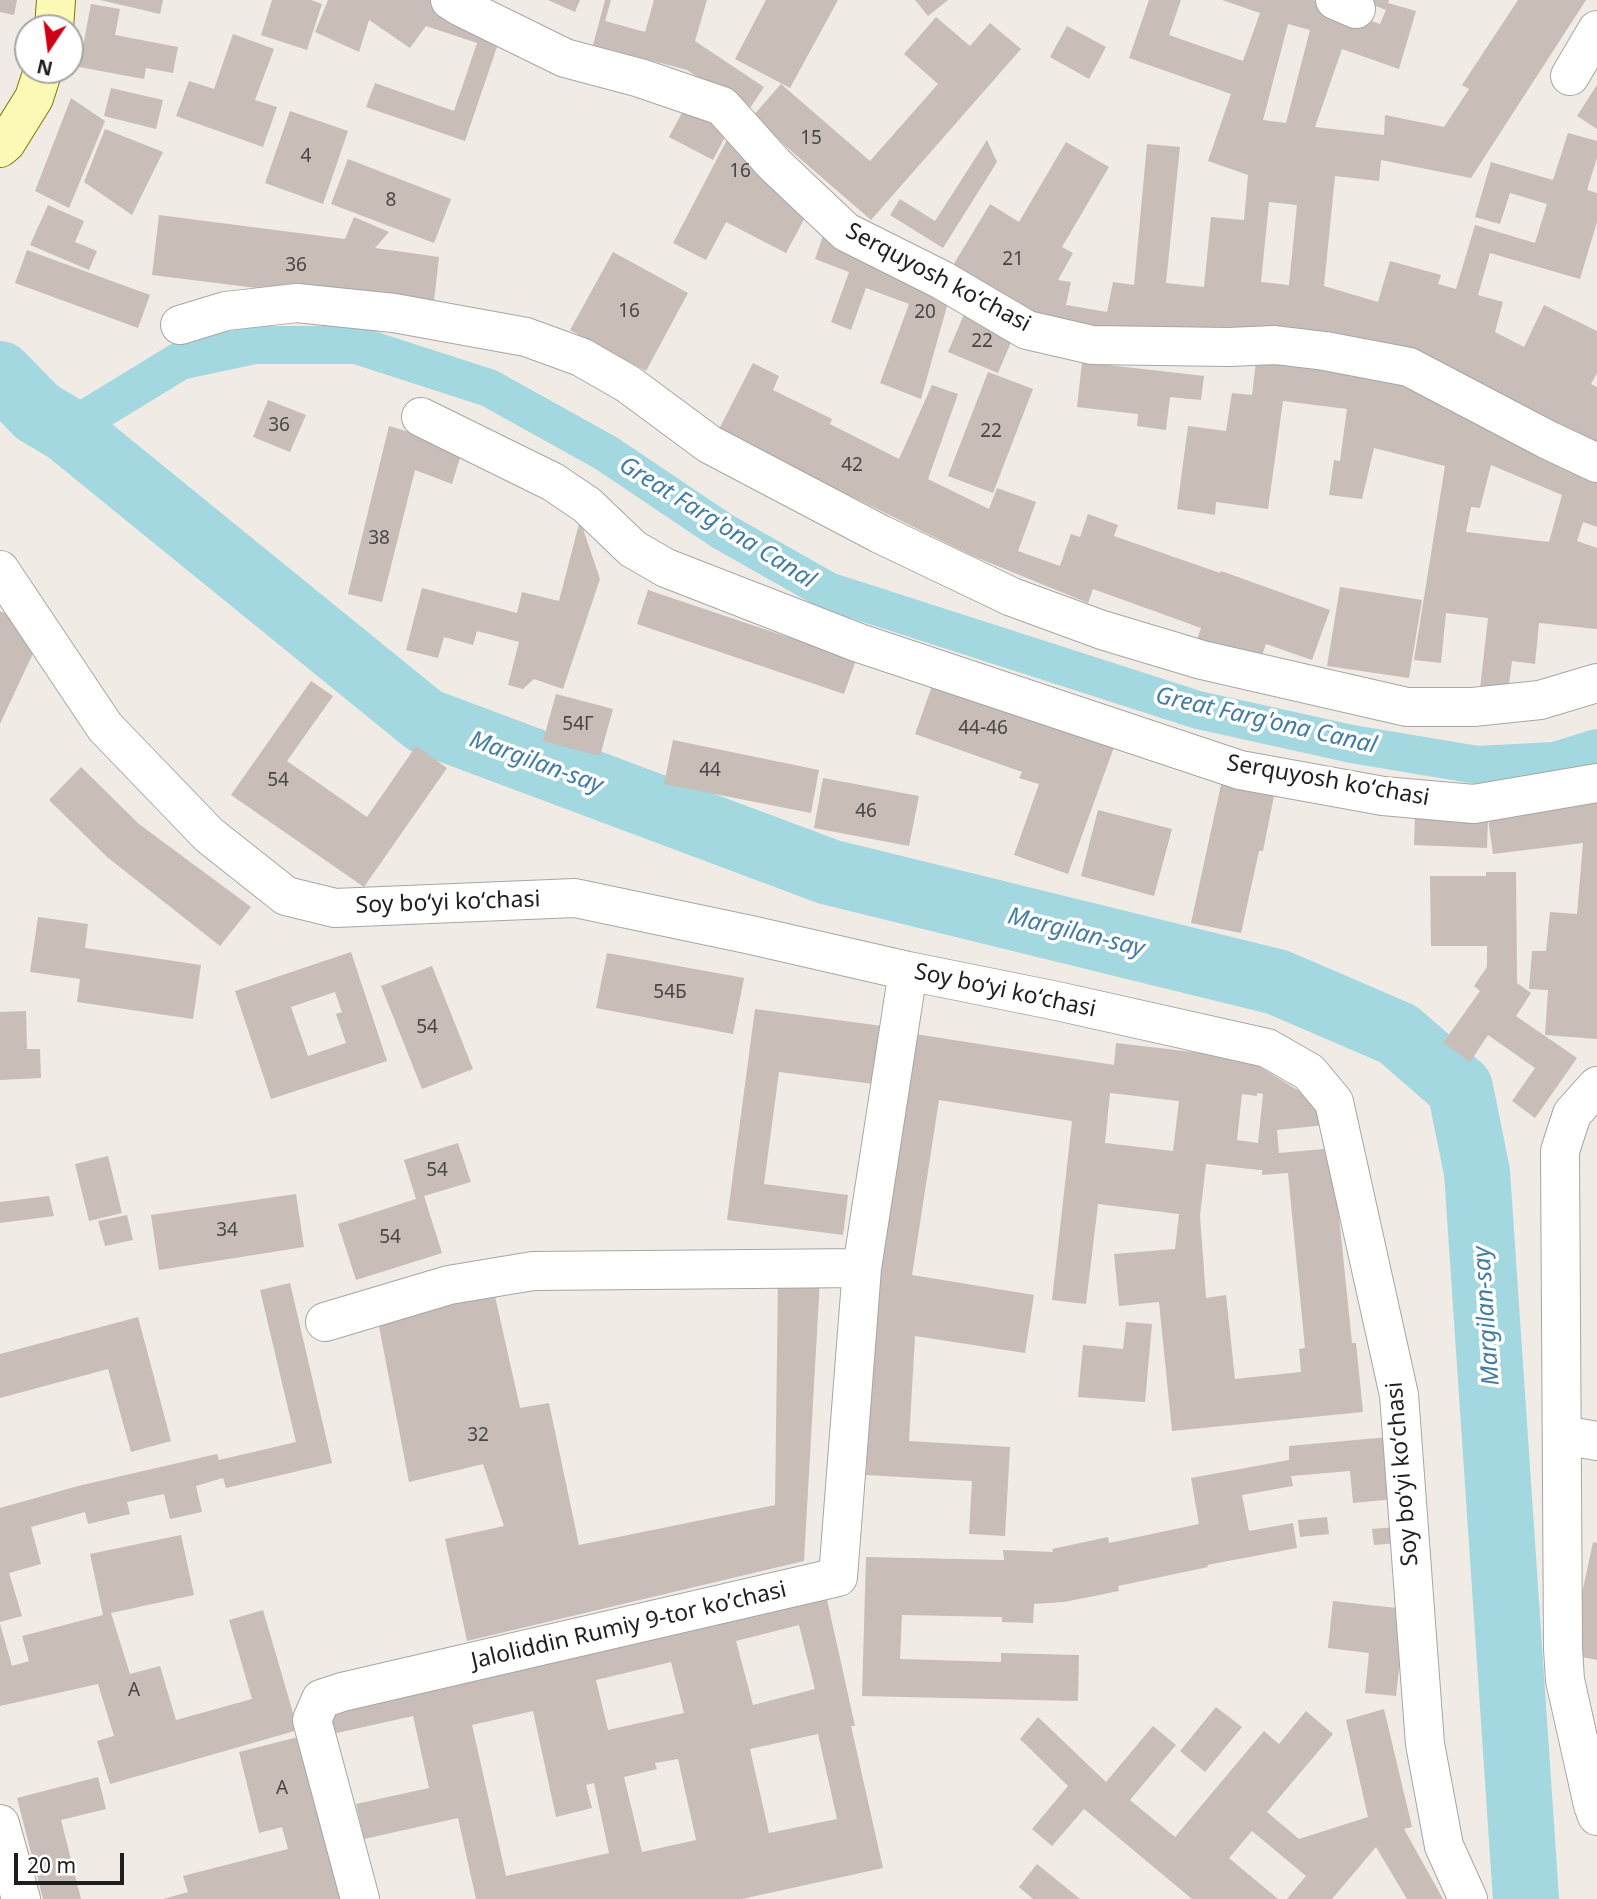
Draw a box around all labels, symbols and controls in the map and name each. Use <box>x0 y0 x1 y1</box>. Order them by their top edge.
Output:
north arrow <box>14 14 84 84</box>
text: N <box>34 53 55 82</box>
house number: 15 <box>800 128 822 150</box>
house number: 4 <box>301 146 311 168</box>
house number: 16 <box>729 161 751 183</box>
house number: 8 <box>386 190 396 212</box>
street label: Serquyosh koʻchasi <box>841 218 1035 338</box>
house number: 21 <box>1002 249 1024 271</box>
house number: 36 <box>285 255 307 277</box>
house number: 16 <box>618 301 640 323</box>
house number: 20 <box>914 302 936 324</box>
house number: 22 <box>971 331 993 353</box>
house number: 36 <box>268 415 290 437</box>
house number: 22 <box>980 421 1002 443</box>
water label: Great Farg'ona Canal <box>614 451 820 595</box>
house number: 42 <box>841 455 863 477</box>
house number: 38 <box>368 528 390 550</box>
water label: Great Farg'ona Canal <box>1153 682 1379 760</box>
house number: 54Г <box>562 714 594 736</box>
house number: 44-46 <box>958 718 1008 740</box>
water label: Margilan-say <box>465 726 607 800</box>
street label: Serquyosh koʻchasi <box>1225 750 1431 812</box>
house number: 44 <box>699 760 721 782</box>
house number: 54 <box>267 770 289 792</box>
house number: 46 <box>855 801 877 823</box>
street label: Soy boʻyi koʻchasi <box>355 886 541 920</box>
water label: Margilan-say <box>1005 902 1147 964</box>
street label: Soy boʻyi koʻchasi <box>912 958 1098 1024</box>
house number: 54Б <box>653 982 687 1004</box>
house number: 54 <box>416 1017 438 1039</box>
house number: 54 <box>426 1160 448 1182</box>
house number: 34 <box>216 1220 238 1242</box>
house number: 54 <box>379 1227 401 1249</box>
water label: Margilan-say <box>1468 1245 1506 1387</box>
street label: Soy boʻyi koʻchasi <box>1381 1381 1425 1567</box>
house number: 32 <box>467 1425 489 1447</box>
street label: Jaloliddin Rumiy 9-tor koʼchasi <box>469 1576 789 1676</box>
house number: А <box>128 1680 140 1702</box>
house number: А <box>276 1778 288 1800</box>
scale bar <box>18 1840 128 1884</box>
text: 20 m <box>27 1851 76 1879</box>

